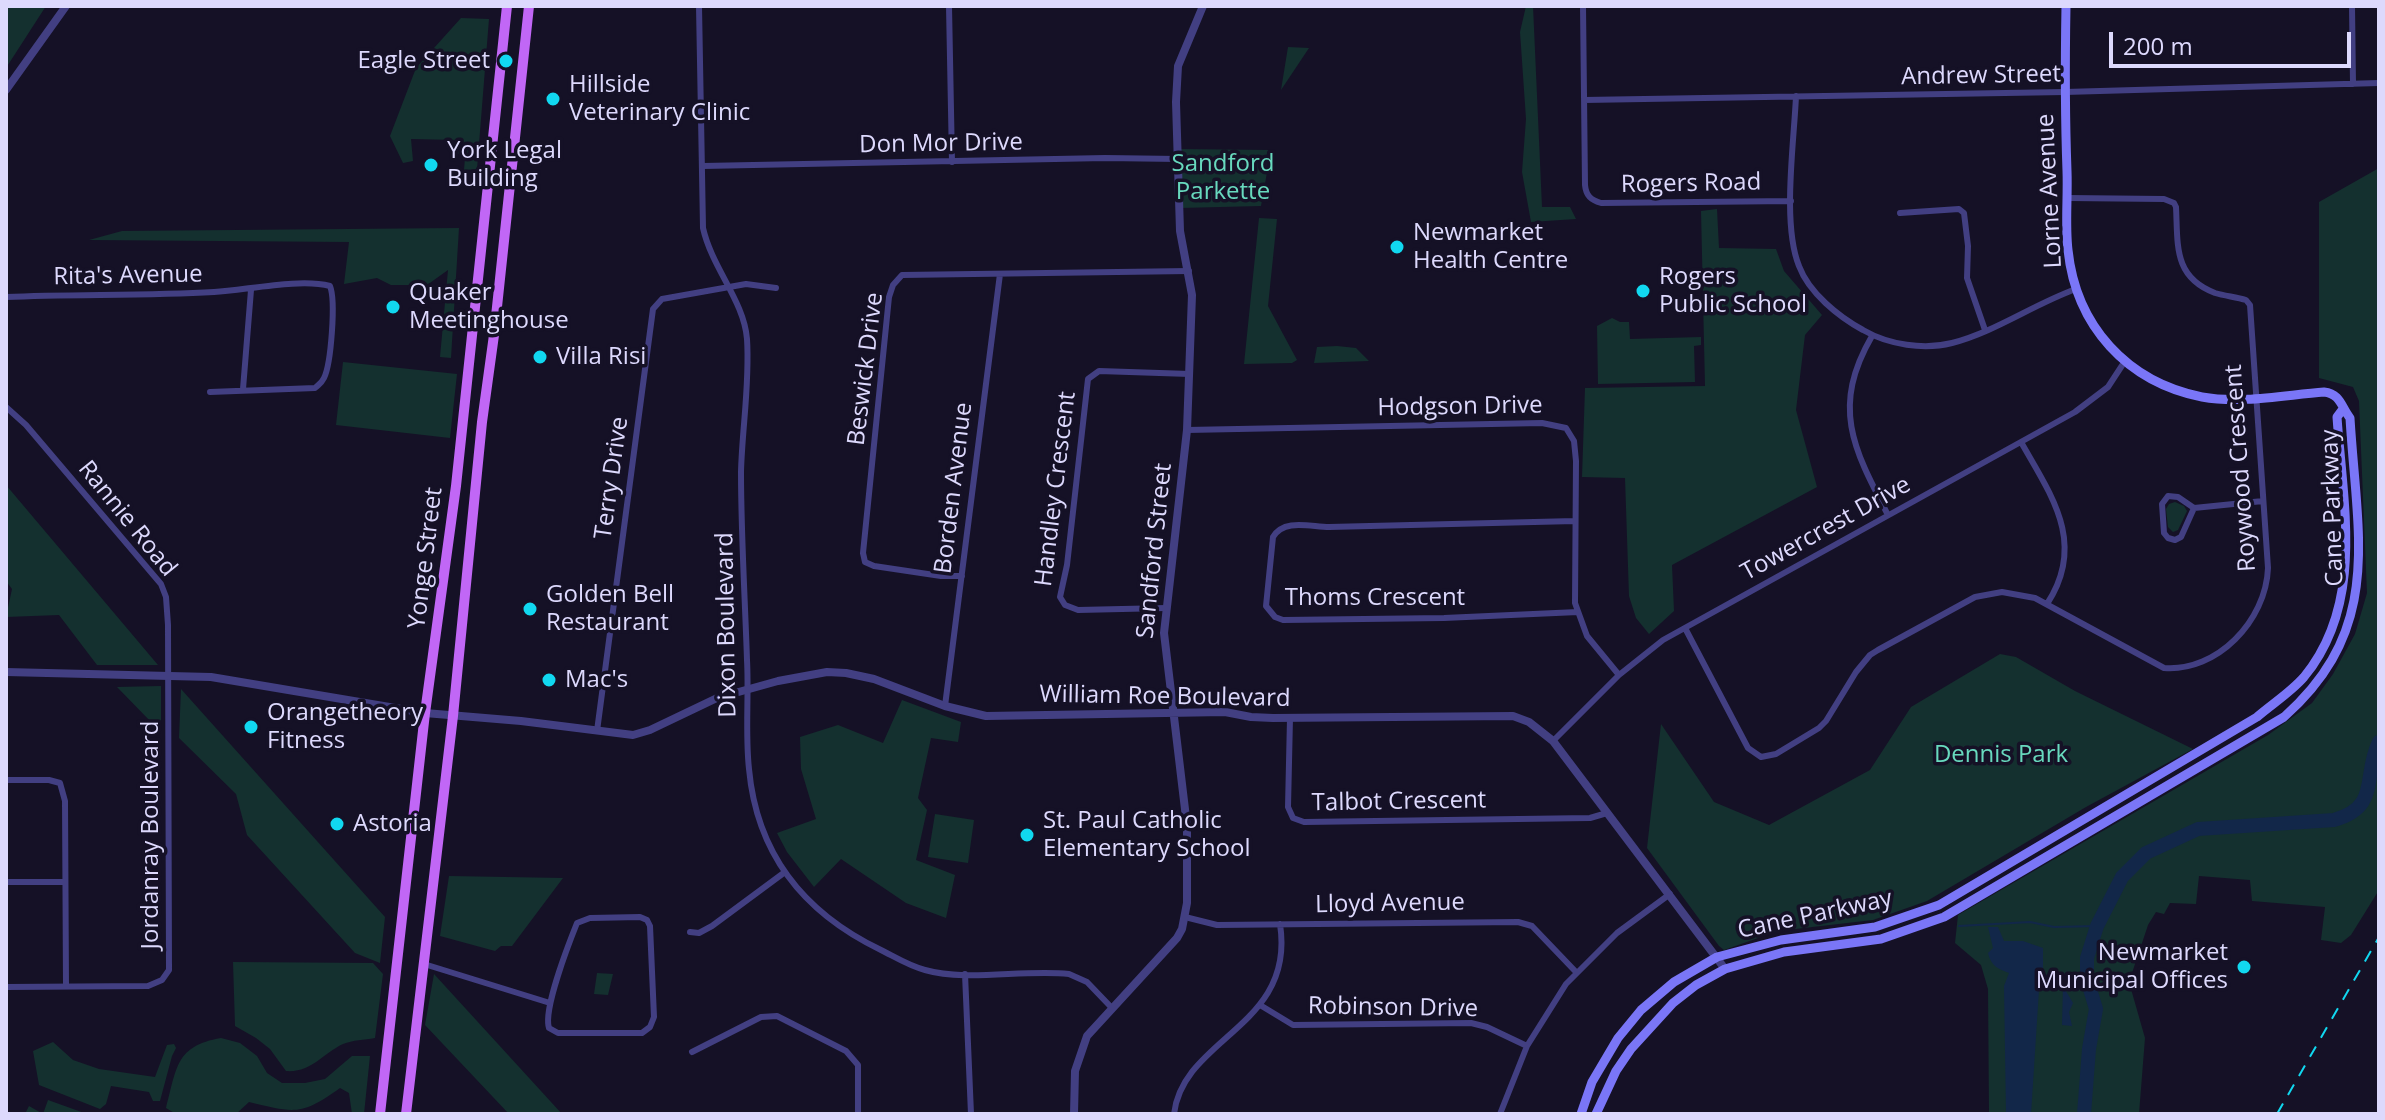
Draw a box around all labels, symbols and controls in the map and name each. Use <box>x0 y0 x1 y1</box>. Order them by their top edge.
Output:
scale bar <box>2113 16 2355 66</box>
text: 200 m <box>2123 29 2193 62</box>
place label: Eagle Street <box>357 47 490 75</box>
marker: Eagle Street <box>497 52 515 70</box>
street label: Andrew Street <box>1901 60 2061 92</box>
place label: Hillside Veterinary Clinic <box>569 71 750 127</box>
marker: Hillside Veterinary Clinic <box>544 90 562 108</box>
street label: Lorne Avenue <box>2032 113 2068 269</box>
street label: Don Mor Drive <box>859 128 1023 160</box>
place label: York Legal Building <box>447 137 562 193</box>
park label: Sandford Parkette <box>1172 150 1274 206</box>
marker: York Legal Building <box>422 156 440 174</box>
street label: Rogers Road <box>1621 168 1761 200</box>
place label: Newmarket Health Centre <box>1413 219 1568 275</box>
marker: Newmarket Health Centre <box>1388 238 1406 256</box>
street label: Rita's Avenue <box>53 260 203 292</box>
place label: Rogers Public School <box>1659 263 1807 319</box>
place label: Quaker Meetinghouse <box>409 279 569 335</box>
marker: Rogers Public School <box>1634 282 1652 300</box>
street label: Beswick Drive <box>842 291 890 447</box>
marker: Quaker Meetinghouse <box>384 298 402 316</box>
place label: Villa Risi <box>556 343 646 371</box>
marker: Villa Risi <box>531 348 549 366</box>
street label: Roywood Crescent <box>2219 363 2263 573</box>
street label: Handley Crescent <box>1030 390 1082 588</box>
street label: Hodgson Drive <box>1377 391 1543 423</box>
street label: Borden Avenue <box>929 401 979 575</box>
street label: Terry Drive <box>589 415 635 541</box>
street label: Cane Parkway <box>2316 429 2350 587</box>
street label: Rannie Road <box>72 455 182 583</box>
street label: Sandford Street <box>1131 462 1179 640</box>
street label: Towercrest Drive <box>1736 471 1916 587</box>
street label: Yonge Street <box>403 486 449 630</box>
street label: Dixon Boulevard <box>711 532 743 718</box>
place label: Golden Bell Restaurant <box>546 581 674 637</box>
street label: Thoms Crescent <box>1285 584 1465 612</box>
marker: Golden Bell Restaurant <box>521 600 539 618</box>
place label: Mac's <box>565 666 628 694</box>
marker: Mac's <box>540 671 558 689</box>
street label: William Roe Boulevard <box>1039 680 1291 714</box>
place label: Orangetheory Fitness <box>267 699 423 755</box>
marker: Orangetheory Fitness <box>242 718 260 736</box>
street label: Jordanray Boulevard <box>137 721 165 949</box>
park label: Dennis Park <box>1934 741 2068 769</box>
street label: Talbot Crescent <box>1311 786 1487 818</box>
place label: St. Paul Catholic Elementary School <box>1043 807 1251 863</box>
place label: Astoria <box>353 810 432 838</box>
marker: Astoria <box>328 815 346 833</box>
marker: St. Paul Catholic Elementary School <box>1018 826 1036 844</box>
street label: Cane Parkway <box>1735 885 1895 945</box>
street label: Lloyd Avenue <box>1315 888 1465 920</box>
place label: Newmarket Municipal Offices <box>2036 939 2228 995</box>
marker: Newmarket Municipal Offices <box>2235 958 2253 976</box>
street label: Robinson Drive <box>1308 992 1478 1024</box>

